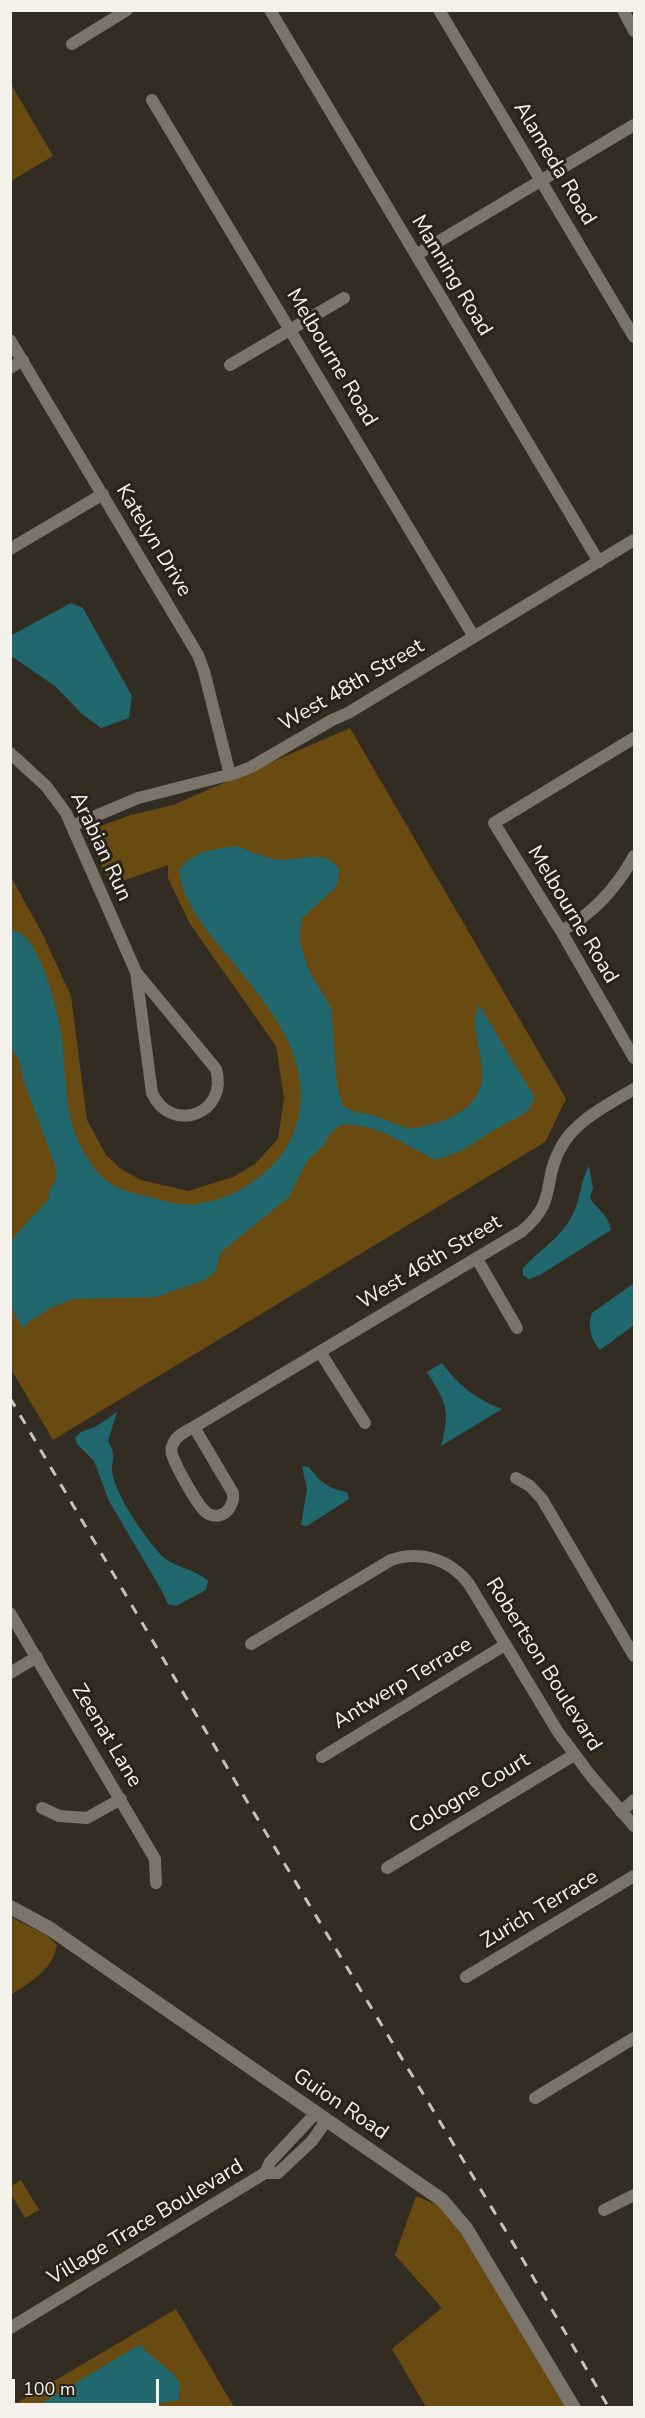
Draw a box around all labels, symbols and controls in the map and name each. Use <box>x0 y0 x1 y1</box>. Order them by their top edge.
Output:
street label: Alameda Road <box>507 98 601 230</box>
street label: Manning Road <box>405 211 497 341</box>
street label: Melbourne Road <box>280 285 382 431</box>
street label: Katelyn Drive <box>110 480 196 602</box>
street label: West 48th Street <box>275 634 429 738</box>
street label: Arabian Run <box>64 789 136 905</box>
street label: Melbourne Road <box>521 842 623 988</box>
street label: West 46th Street <box>354 1210 506 1316</box>
street label: Robertson Boulevard <box>479 1574 607 1756</box>
street label: Antwerp Terrace <box>329 1633 477 1735</box>
street label: Zeenat Lane <box>65 1680 147 1792</box>
street label: Cologne Court <box>405 1748 535 1840</box>
street label: Zurich Terrace <box>477 1865 603 1955</box>
street label: Guion Road <box>287 2064 393 2146</box>
street label: Village Trace Boulevard <box>44 2155 248 2291</box>
scale bar <box>15 2367 162 2405</box>
text: 100 m <box>23 2377 75 2401</box>

